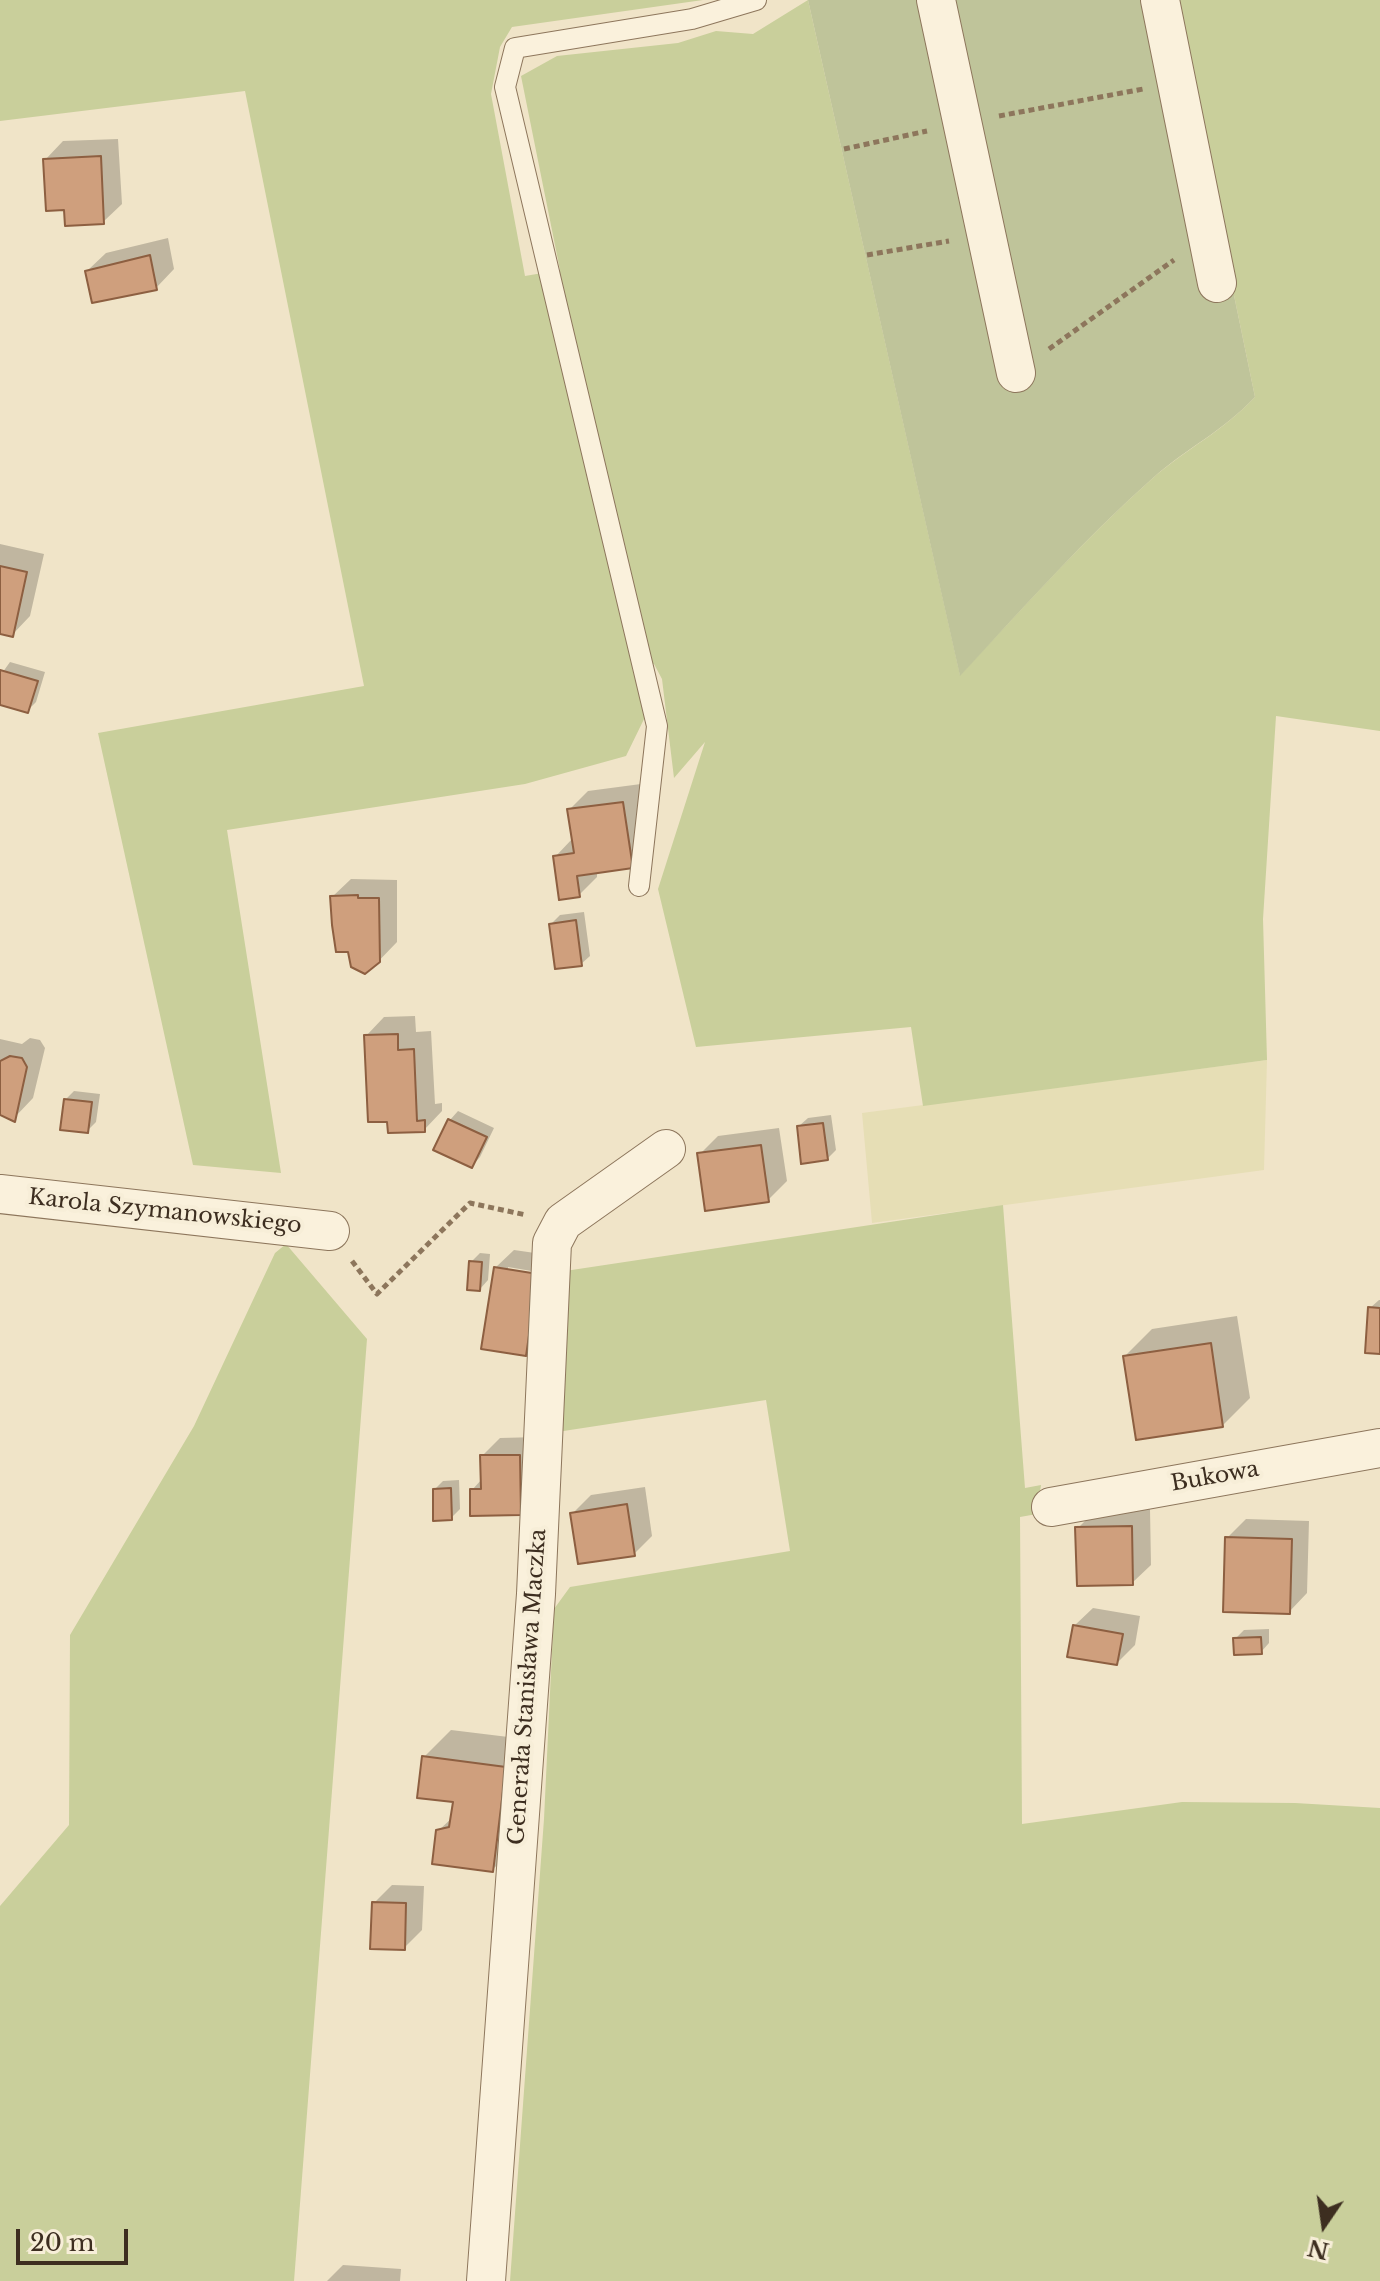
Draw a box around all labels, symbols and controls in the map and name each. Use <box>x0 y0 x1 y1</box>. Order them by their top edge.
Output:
street label: Karola Szymanowskiego <box>27 1185 303 1239</box>
street label: Bukowa <box>1169 1456 1261 1498</box>
street label: Generała Stanisława Maczka <box>504 1528 552 1846</box>
north arrow <box>1284 2185 1364 2265</box>
scale bar <box>20 2213 132 2263</box>
text: 20 m <box>30 2228 95 2257</box>
text: N <box>1305 2233 1332 2264</box>

